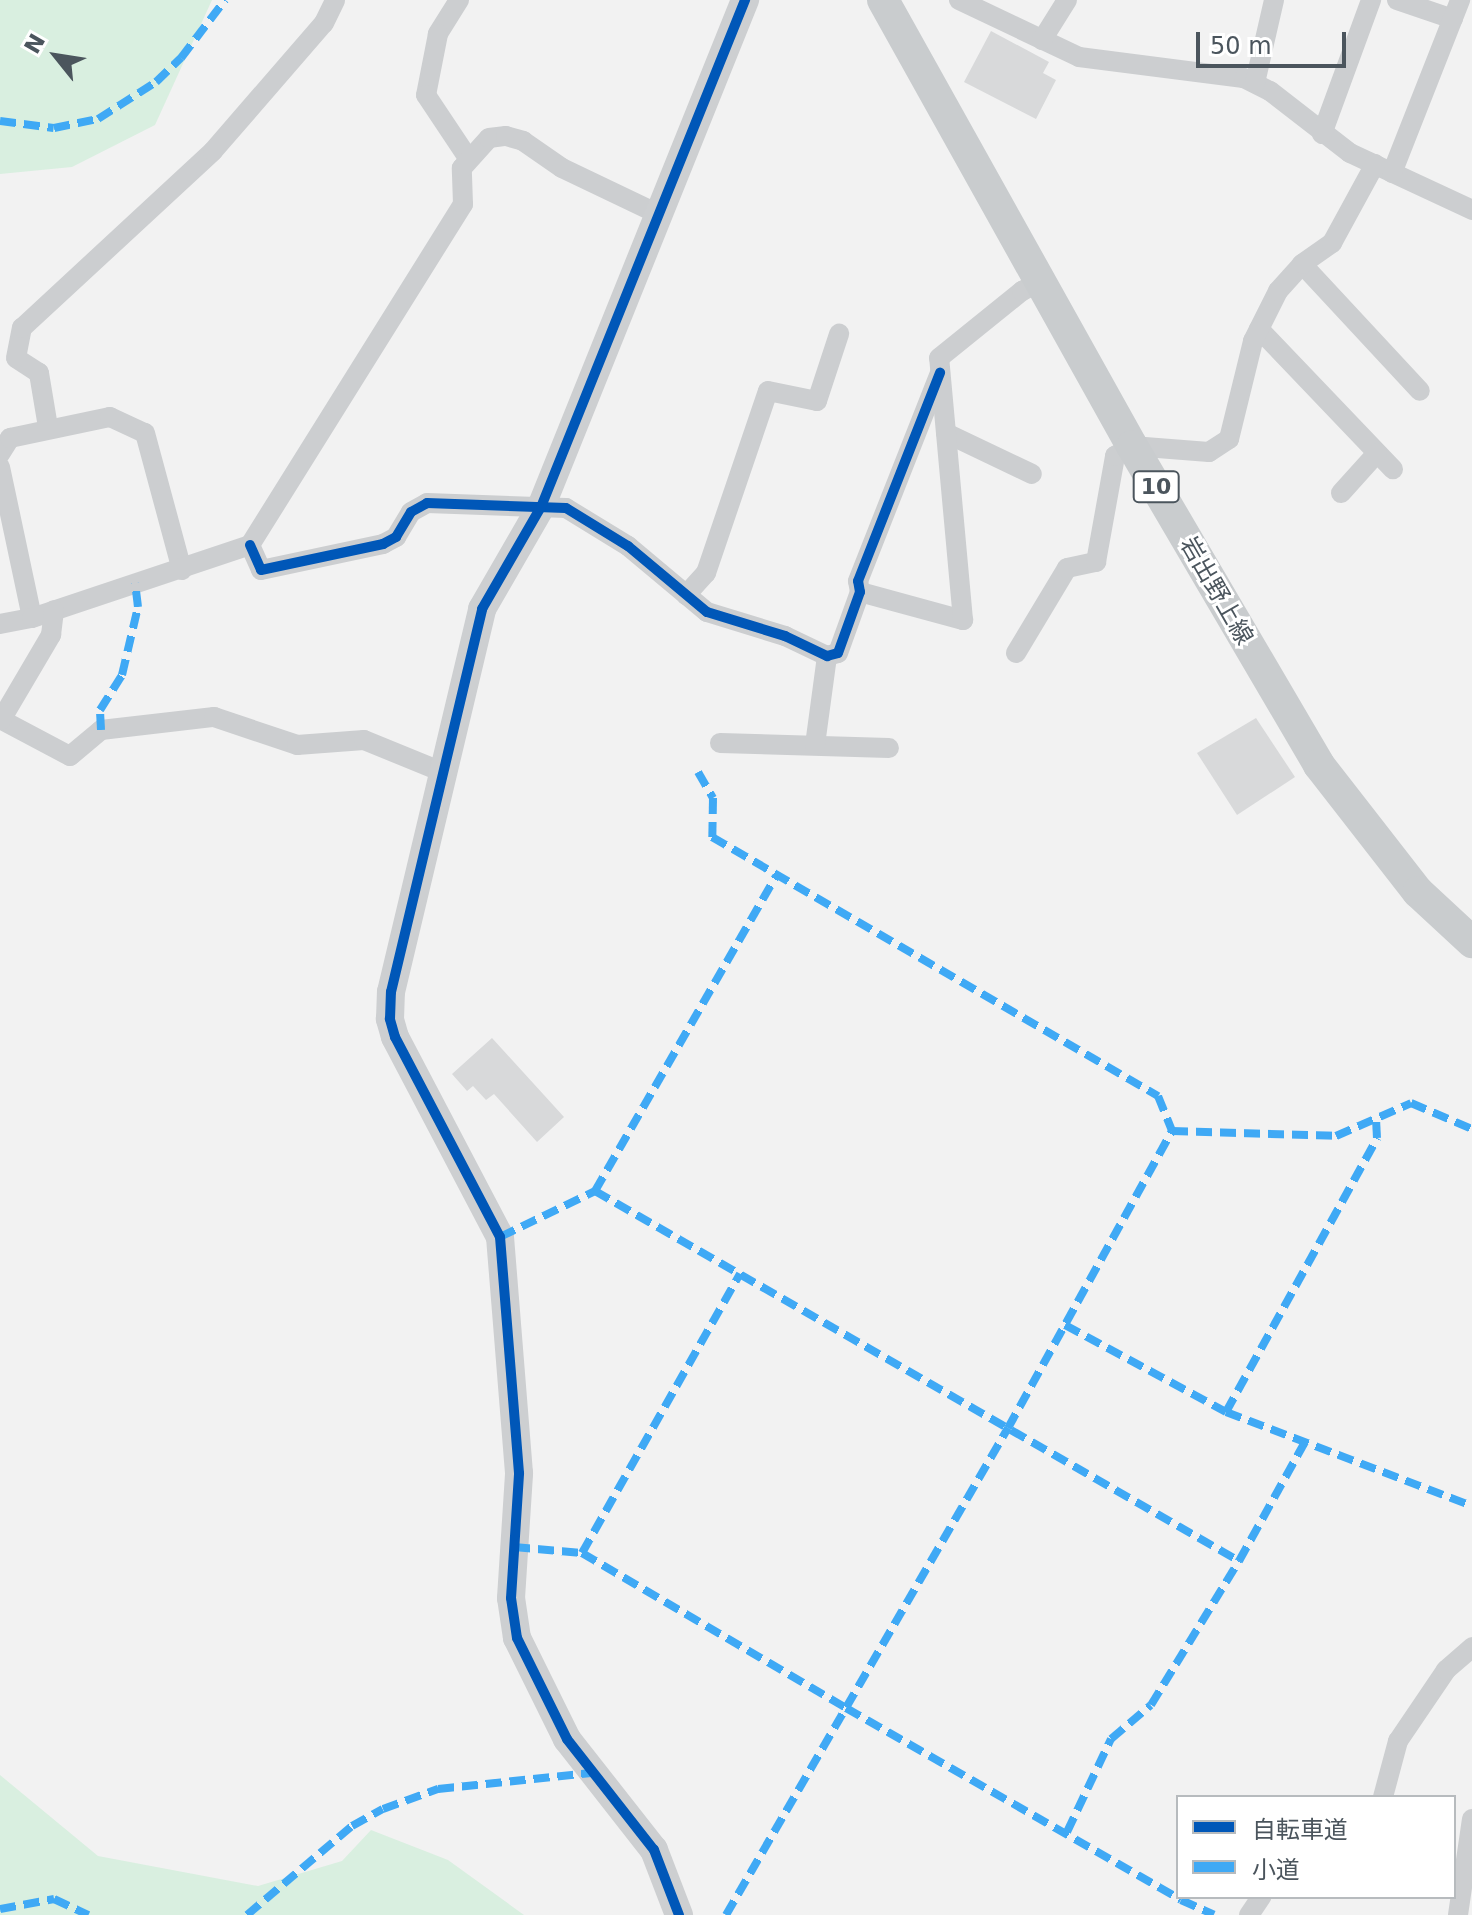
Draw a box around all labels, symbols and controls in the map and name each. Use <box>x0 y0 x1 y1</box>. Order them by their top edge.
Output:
north arrow <box>16 16 96 96</box>
scale bar <box>1200 16 1350 66</box>
text: N <box>19 30 50 58</box>
text: 50 m <box>1210 32 1272 60</box>
road number: 10 <box>1132 469 1180 505</box>
street label: 岩出野上線 <box>1174 532 1258 650</box>
legend <box>1176 1795 1456 1899</box>
text: 自転車道 <box>1252 1816 1348 1844</box>
text: 小道 <box>1252 1856 1300 1884</box>

